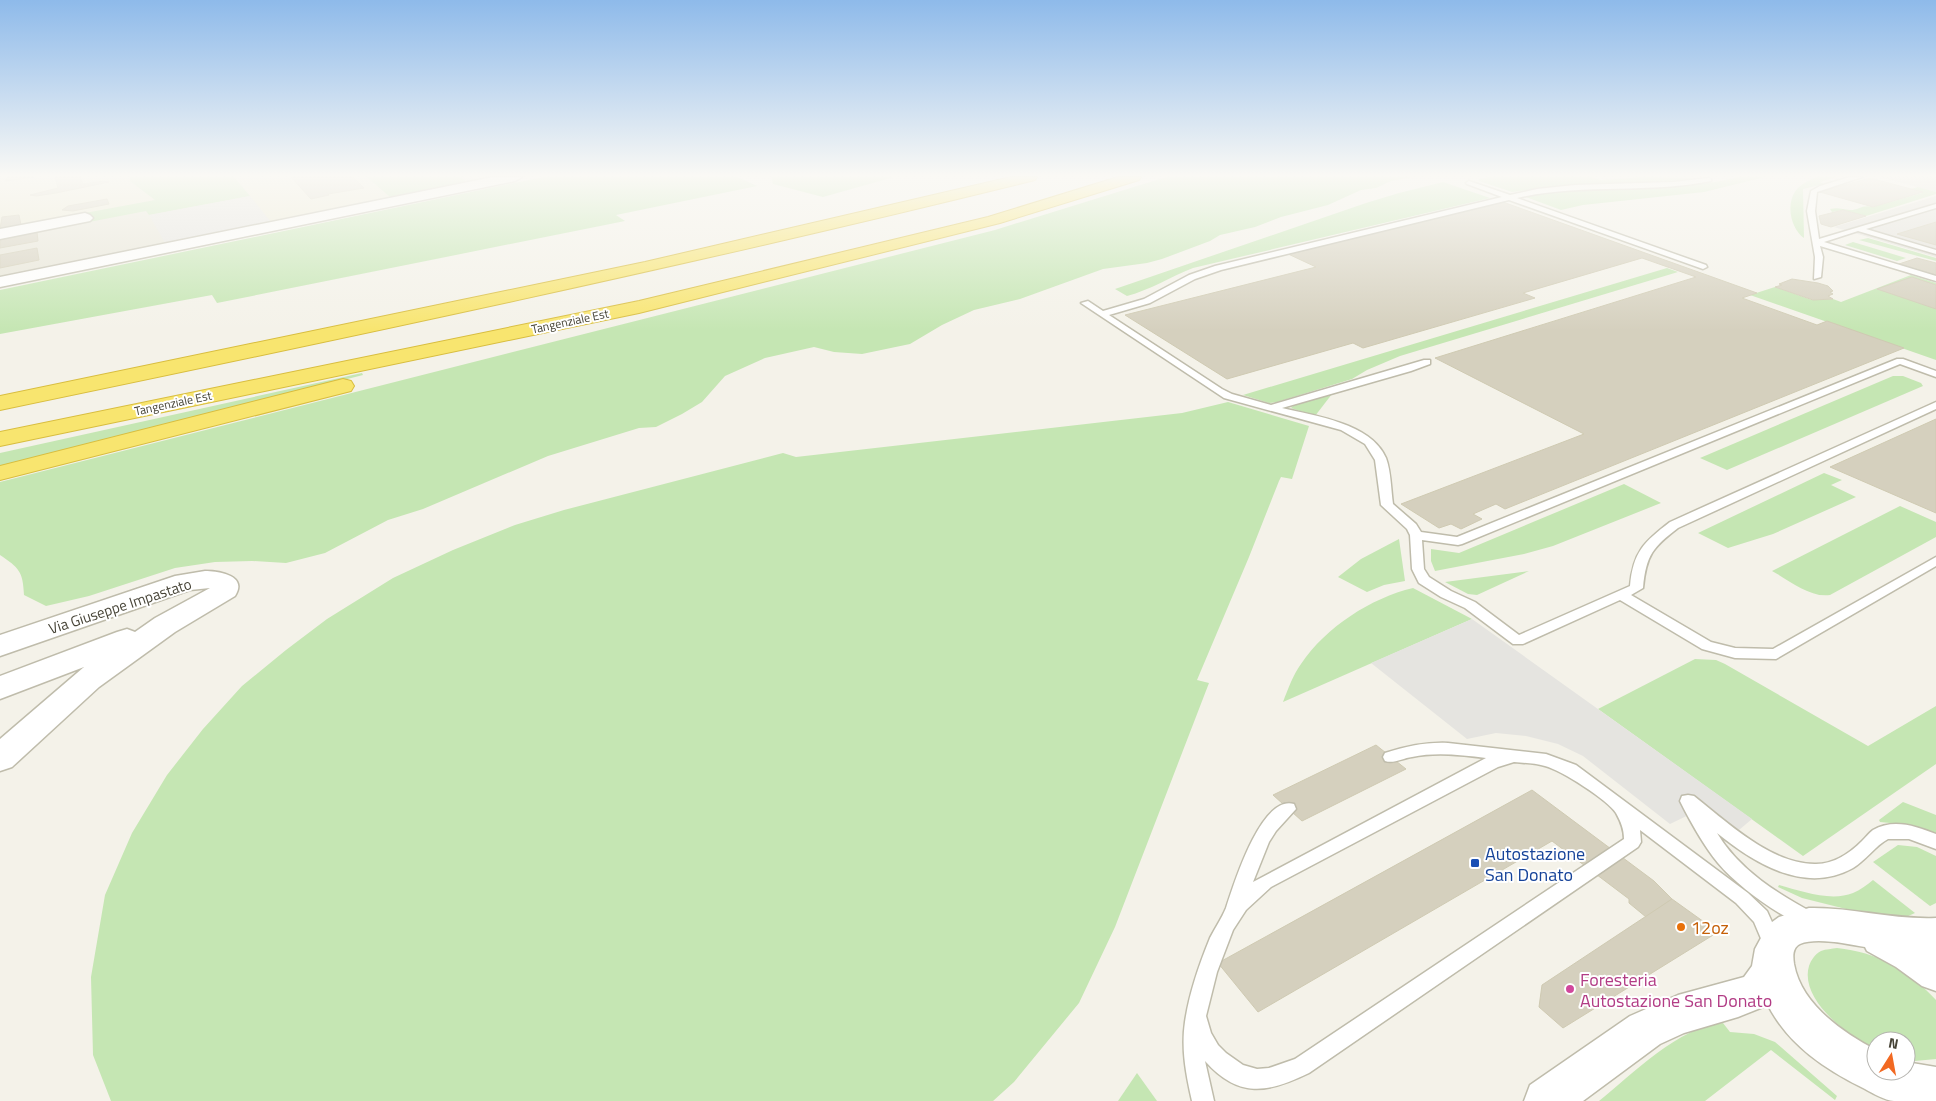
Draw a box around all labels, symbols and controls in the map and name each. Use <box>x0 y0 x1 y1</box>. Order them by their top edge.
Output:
street label: Tangenziale Est <box>530 303 611 338</box>
street label: Tangenziale Est <box>133 385 214 420</box>
street label: Via Giuseppe Impastato <box>46 572 195 640</box>
place label: Autostazione San Donato <box>1485 840 1585 888</box>
marker: Autostazione San Donato <box>1469 857 1481 869</box>
place label: 12oz <box>1691 914 1729 941</box>
marker: 12oz <box>1675 921 1687 933</box>
place label: Foresteria Autostazione San Donato <box>1580 966 1772 1014</box>
marker: Foresteria Autostazione San Donato <box>1564 983 1576 995</box>
north arrow <box>1866 1031 1916 1081</box>
text: N <box>1887 1032 1900 1054</box>

